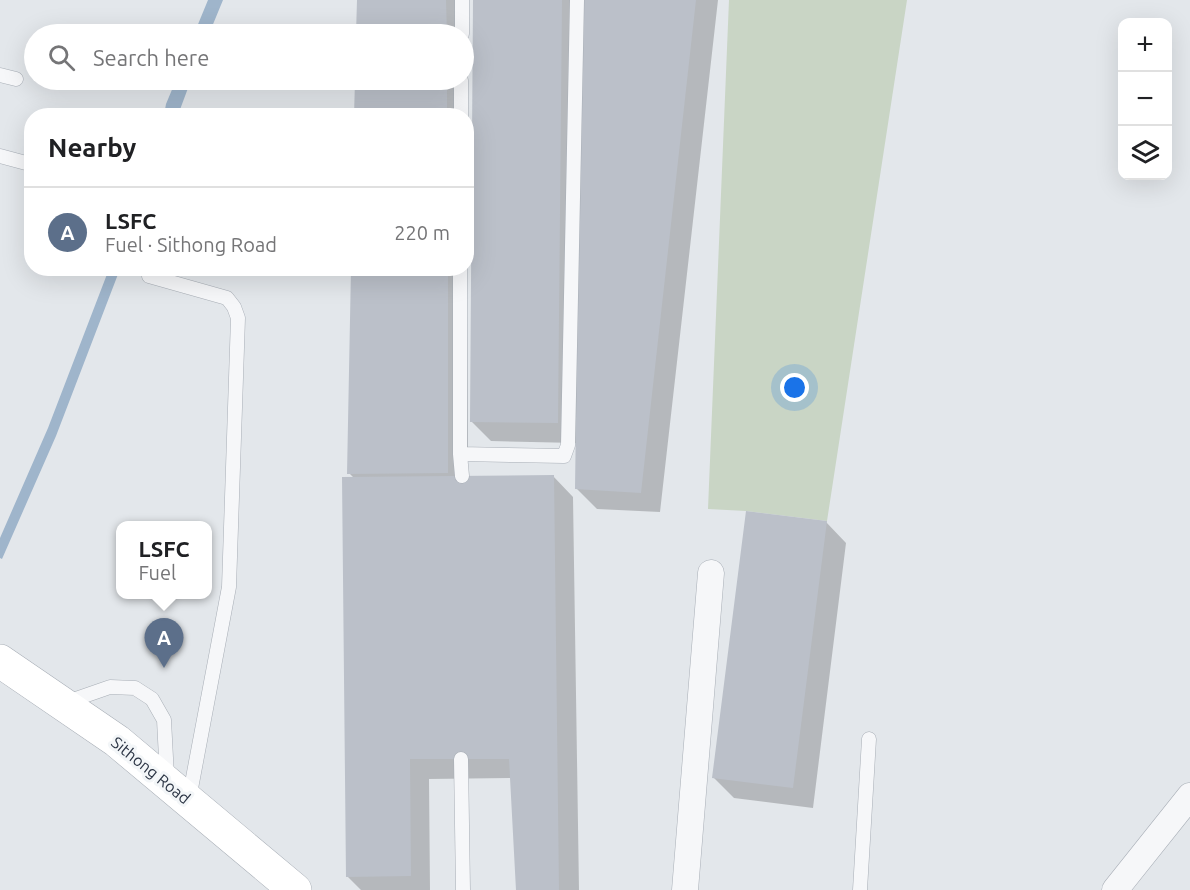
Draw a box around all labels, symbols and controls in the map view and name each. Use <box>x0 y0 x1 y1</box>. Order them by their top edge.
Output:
map controls <box>1118 18 1172 180</box>
button: + <box>1118 18 1172 72</box>
search box <box>24 24 474 90</box>
icon: search <box>45 41 78 74</box>
text: Search here <box>93 45 209 70</box>
button: − <box>1118 72 1172 126</box>
button: layers <box>1118 126 1172 180</box>
text: Nearby <box>48 133 136 162</box>
text: LSFC <box>105 208 156 233</box>
text: A <box>60 221 75 244</box>
text: 220 m <box>394 221 450 244</box>
text: Fuel · Sithong Road <box>105 233 277 256</box>
your location <box>780 373 809 402</box>
popup <box>116 521 212 599</box>
text: LSFC <box>138 536 190 561</box>
text: Fuel <box>138 561 176 584</box>
pin: A <box>144 618 184 668</box>
street label: Sithong Road <box>108 733 194 807</box>

